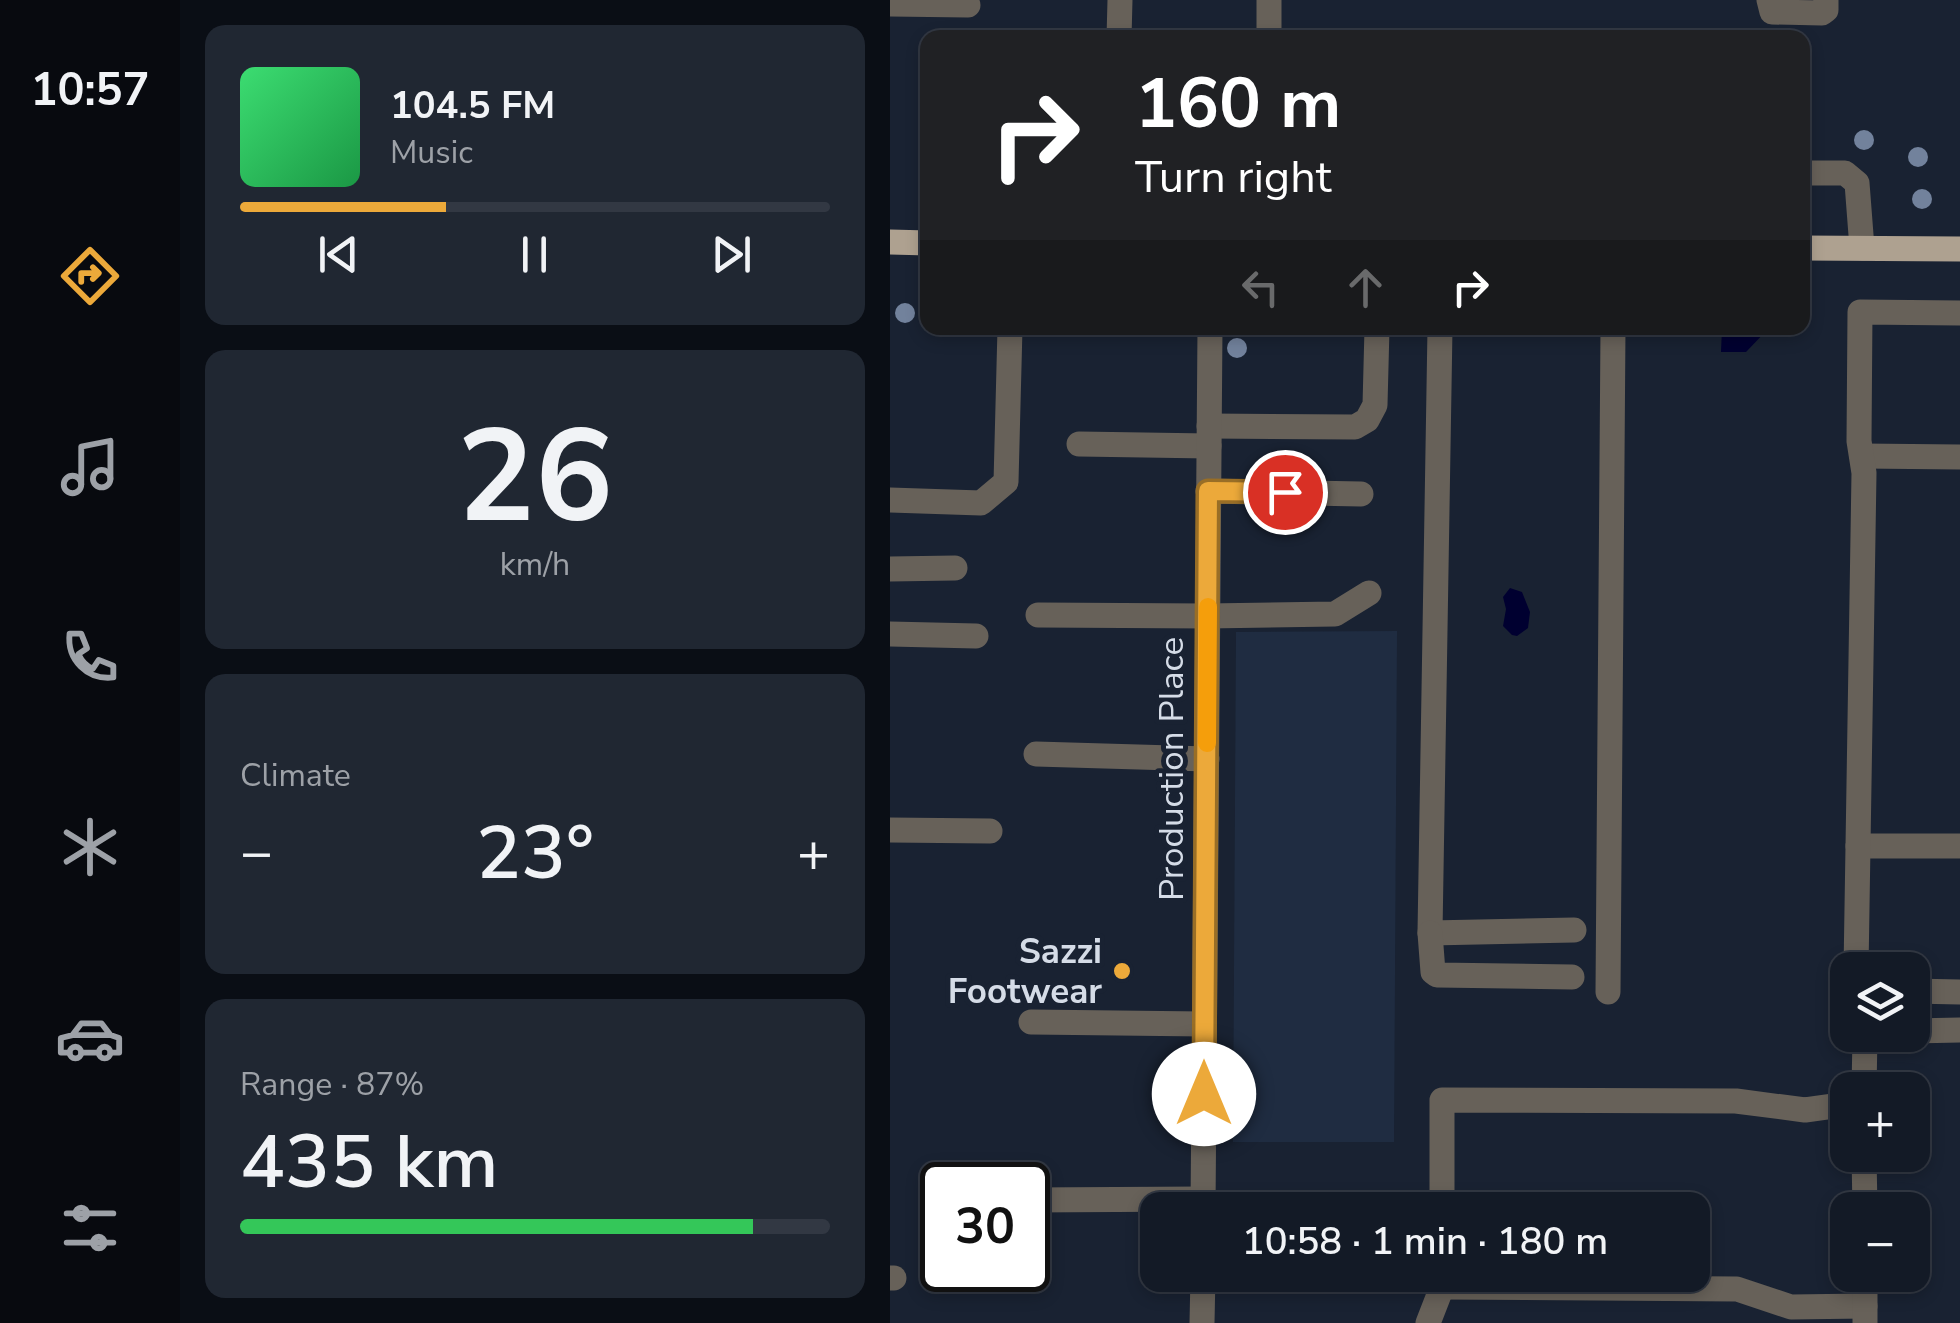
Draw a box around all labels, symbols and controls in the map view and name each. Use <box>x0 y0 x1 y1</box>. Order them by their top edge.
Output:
text: 160 m <box>1135 56 1341 152</box>
text: 10:57 <box>30 60 150 121</box>
icon: right <box>970 70 1100 200</box>
text: 104.5 FM <box>390 80 555 131</box>
text: Music <box>390 131 473 174</box>
text: Turn right <box>1135 147 1332 208</box>
icon: previous <box>311 227 366 282</box>
icon: pause <box>507 227 562 282</box>
icon: next <box>704 227 759 282</box>
icon: directions <box>55 241 125 311</box>
icon: left <box>1233 260 1288 315</box>
icon: ahead <box>1338 260 1393 315</box>
icon: right <box>1443 260 1498 315</box>
text: 26 <box>457 389 613 566</box>
icon: music <box>55 432 125 502</box>
pin <box>1243 450 1328 535</box>
icon: arrive <box>1258 465 1313 520</box>
text: km/h <box>500 543 570 586</box>
icon: phone <box>55 622 125 692</box>
street label: Production Place <box>1148 637 1195 901</box>
text: Climate <box>240 754 351 797</box>
text: 23° <box>476 802 594 904</box>
icon: climate <box>55 812 125 882</box>
text: − <box>240 815 273 890</box>
text: + <box>797 815 830 890</box>
place label: Sazzi Footwear <box>948 928 1102 1015</box>
map controls <box>1830 952 1930 1292</box>
button: layers <box>1830 952 1930 1052</box>
marker: Sazzi Footwear <box>1111 960 1133 982</box>
icon: car <box>55 1003 125 1073</box>
position arrow <box>1152 1042 1256 1146</box>
text: Range · 87% <box>240 1063 424 1106</box>
button: + <box>1830 1072 1930 1172</box>
text: 435 km <box>240 1111 498 1213</box>
speed limit sign: 30 <box>920 1162 1050 1292</box>
button: − <box>1830 1192 1930 1292</box>
icon: filters <box>55 1193 125 1263</box>
text: 10:58 · 1 min · 180 m <box>1242 1216 1608 1267</box>

